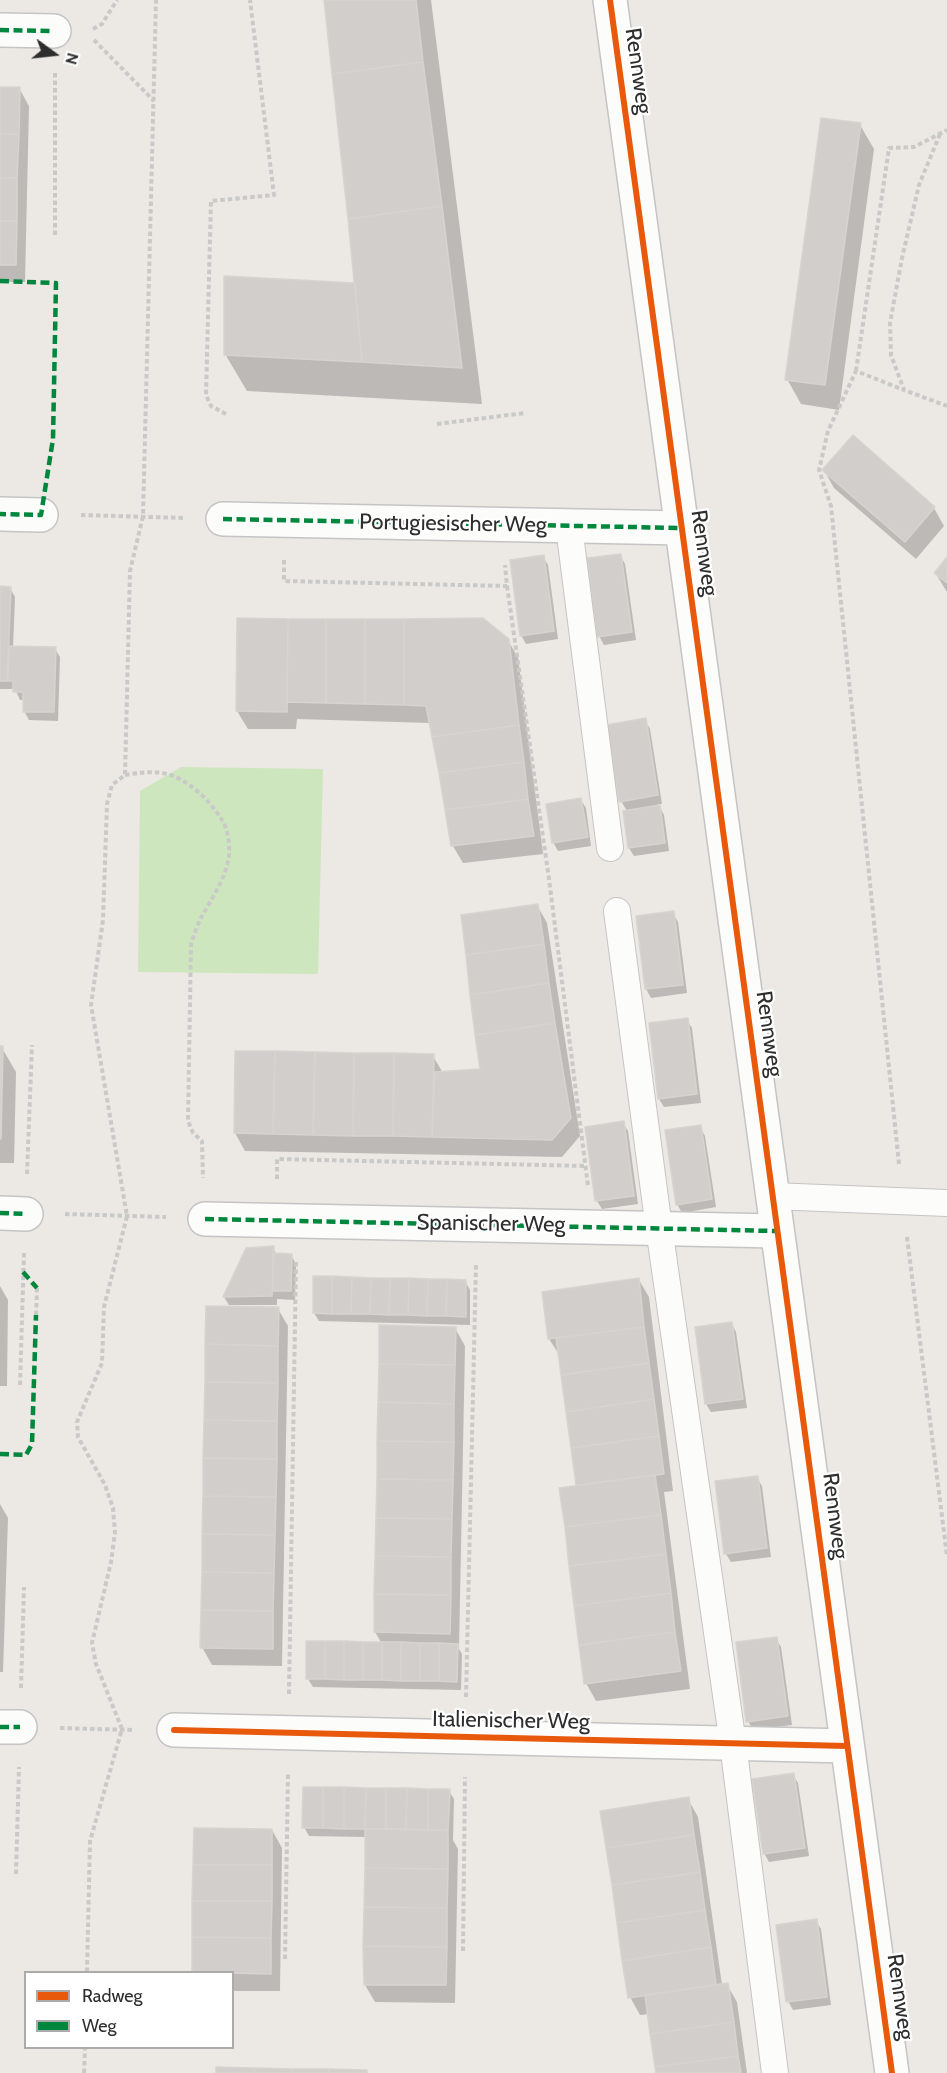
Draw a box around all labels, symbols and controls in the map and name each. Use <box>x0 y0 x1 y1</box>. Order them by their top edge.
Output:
north arrow <box>24 24 84 84</box>
street label: Rennweg <box>619 26 657 116</box>
text: N <box>61 51 83 67</box>
street label: Rennweg <box>685 508 723 598</box>
street label: Portugiesischer Weg <box>359 509 547 539</box>
street label: Rennweg <box>750 989 788 1079</box>
street label: Spanischer Weg <box>416 1210 566 1238</box>
street label: Rennweg <box>817 1471 853 1561</box>
street label: Italienischer Weg <box>432 1706 590 1736</box>
street label: Rennweg <box>881 1952 919 2042</box>
legend <box>24 1971 234 2049</box>
text: Radweg <box>82 1985 143 2007</box>
text: Weg <box>82 2015 117 2037</box>

